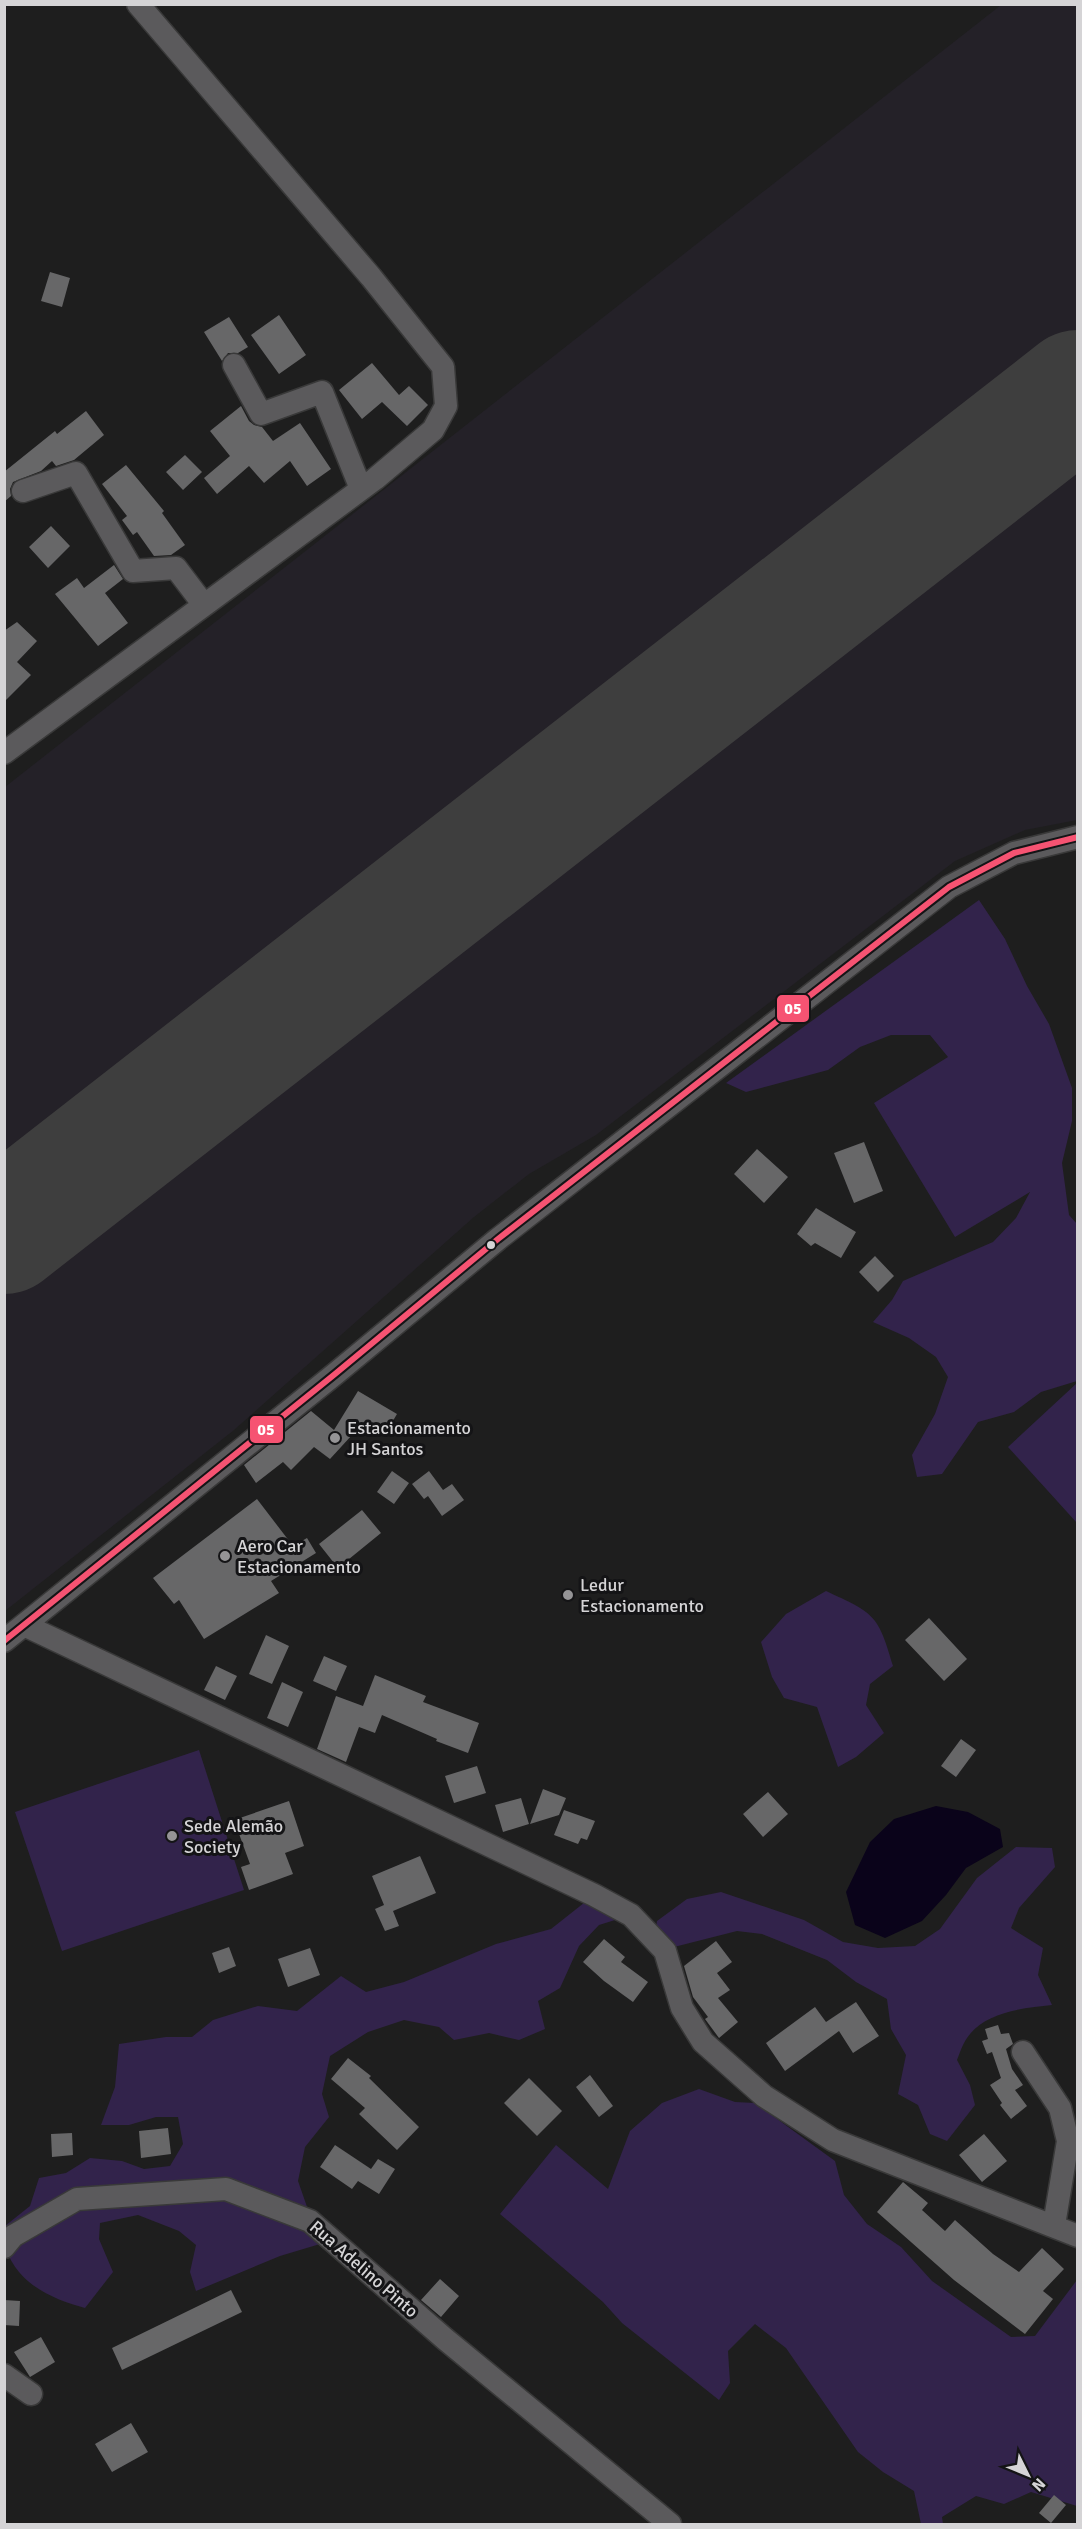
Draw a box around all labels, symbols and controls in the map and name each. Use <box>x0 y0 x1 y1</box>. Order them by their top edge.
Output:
line badge: 05 <box>776 994 810 1023</box>
text: 05 <box>784 999 802 1019</box>
unlabelled marker <box>485 1239 497 1251</box>
line badge: 05 <box>249 1415 284 1444</box>
place label: Estacionamento JH Santos <box>347 1417 471 1460</box>
text: 05 <box>257 1420 275 1440</box>
marker: Estacionamento JH Santos <box>328 1431 342 1445</box>
place label: Aero Car Estacionamento <box>237 1535 361 1578</box>
marker: Aero Car Estacionamento <box>218 1549 232 1563</box>
place label: Ledur Estacionamento <box>580 1574 704 1617</box>
marker: Ledur Estacionamento <box>561 1588 575 1602</box>
place label: Sede Alemão Society <box>184 1815 283 1858</box>
marker: Sede Alemão Society <box>165 1829 179 1843</box>
street label: Rua Adelino Pinto <box>305 2216 423 2322</box>
north arrow <box>998 2445 1058 2505</box>
text: N <box>1027 2474 1049 2495</box>

